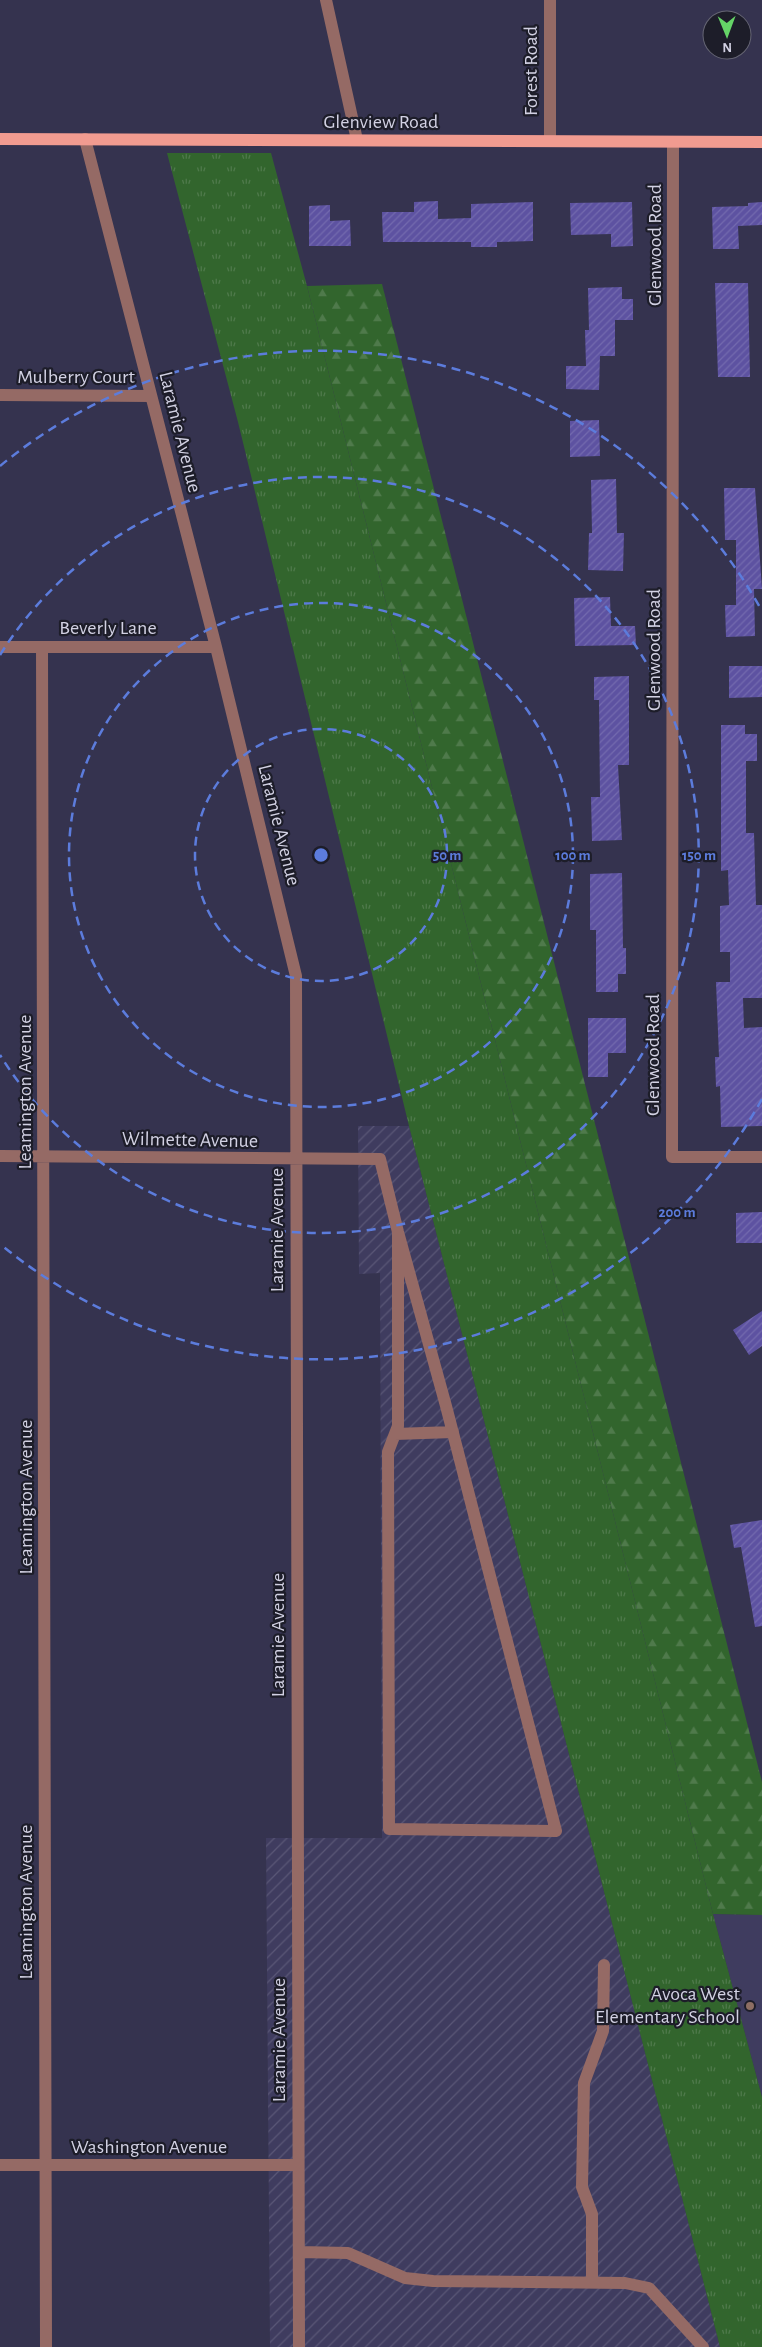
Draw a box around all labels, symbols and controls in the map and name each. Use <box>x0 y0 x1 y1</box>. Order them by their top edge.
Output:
north arrow <box>702 10 752 60</box>
street label: Forest Road <box>521 26 541 116</box>
text: N <box>722 40 732 54</box>
street label: Glenview Road <box>324 112 438 132</box>
street label: Glenwood Road <box>645 184 665 306</box>
street label: Mulberry Court <box>17 367 135 387</box>
street label: Laramie Avenue <box>155 369 205 495</box>
street label: Glenwood Road <box>644 589 664 711</box>
street label: Beverly Lane <box>59 618 157 638</box>
street label: Laramie Avenue <box>254 762 304 888</box>
centre of rings <box>312 846 330 864</box>
text: 50 m <box>433 848 461 863</box>
text: 100 m <box>555 848 591 863</box>
text: 150 m <box>682 848 716 863</box>
street label: Glenwood Road <box>643 994 663 1116</box>
street label: Leamington Avenue <box>15 1015 35 1169</box>
street label: Wilmette Avenue <box>122 1129 258 1151</box>
street label: Laramie Avenue <box>267 1168 287 1292</box>
text: 200 m <box>658 1205 696 1220</box>
street label: Leamington Avenue <box>16 1420 36 1574</box>
street label: Laramie Avenue <box>268 1573 288 1697</box>
street label: Leamington Avenue <box>16 1825 36 1979</box>
street label: Laramie Avenue <box>269 1978 289 2102</box>
place label: Avoca West Elementary School <box>595 1984 741 2027</box>
marker: Avoca West Elementary School <box>744 2000 756 2012</box>
street label: Washington Avenue <box>71 2137 227 2157</box>

